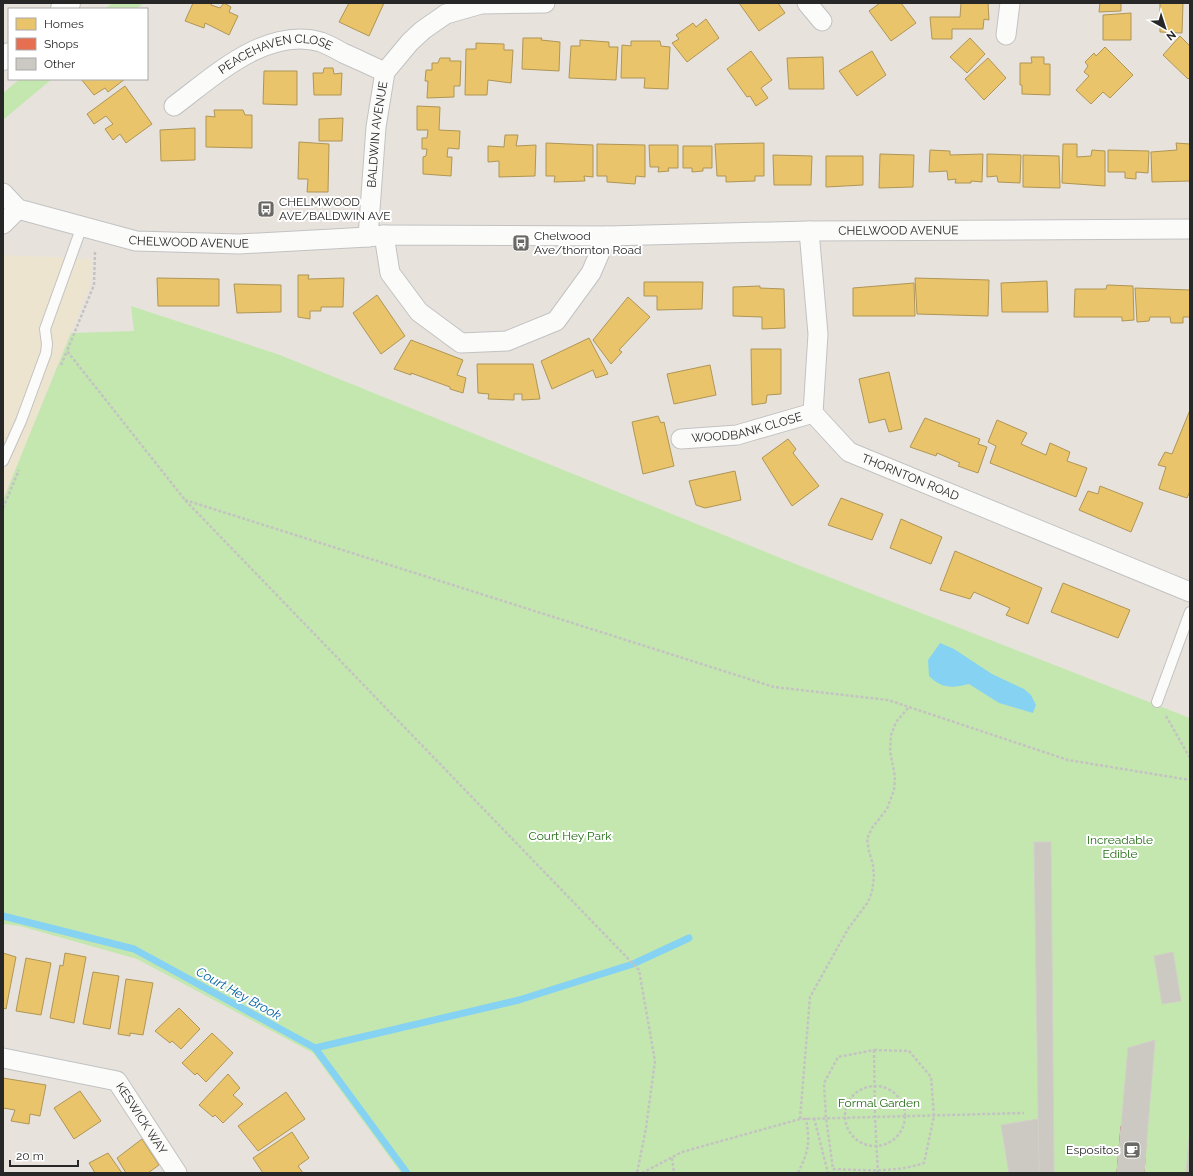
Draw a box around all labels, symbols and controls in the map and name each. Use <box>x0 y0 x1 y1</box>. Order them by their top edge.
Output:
legend <box>8 8 148 80</box>
north arrow <box>1145 8 1185 48</box>
text: Homes <box>44 17 84 31</box>
text: N <box>1164 28 1178 43</box>
street label: PEACEHAVEN CLOSE <box>216 32 335 77</box>
text: Shops <box>44 37 79 51</box>
text: Other <box>44 57 76 71</box>
street label: BALDWIN AVENUE <box>365 80 390 188</box>
place label: CHELMWOOD AVE/BALDWIN AVE <box>279 195 391 223</box>
bus stop icon: CHELMWOOD AVE/BALDWIN AVE <box>256 199 276 219</box>
street label: CHELWOOD AVENUE <box>838 223 959 238</box>
place label: Chelwood Ave/thornton Road <box>534 229 641 257</box>
street label: CHELWOOD AVENUE <box>127 232 249 251</box>
bus stop icon: Chelwood Ave/thornton Road <box>511 233 531 253</box>
street label: WOODBANK CLOSE <box>691 410 804 445</box>
street label: THORNTON ROAD <box>860 451 962 504</box>
park label: Court Hey Park <box>528 829 612 843</box>
park label: Increadable Edible <box>1087 833 1153 861</box>
water label: Court Hey Brook <box>194 964 284 1023</box>
street label: KESWICK WAY <box>113 1080 170 1157</box>
park label: Formal Garden <box>838 1096 920 1110</box>
cafe icon: Espositos <box>1122 1140 1142 1160</box>
scale bar <box>10 1142 78 1168</box>
place label: Espositos <box>1066 1143 1119 1157</box>
text: 20 m <box>16 1149 44 1163</box>

